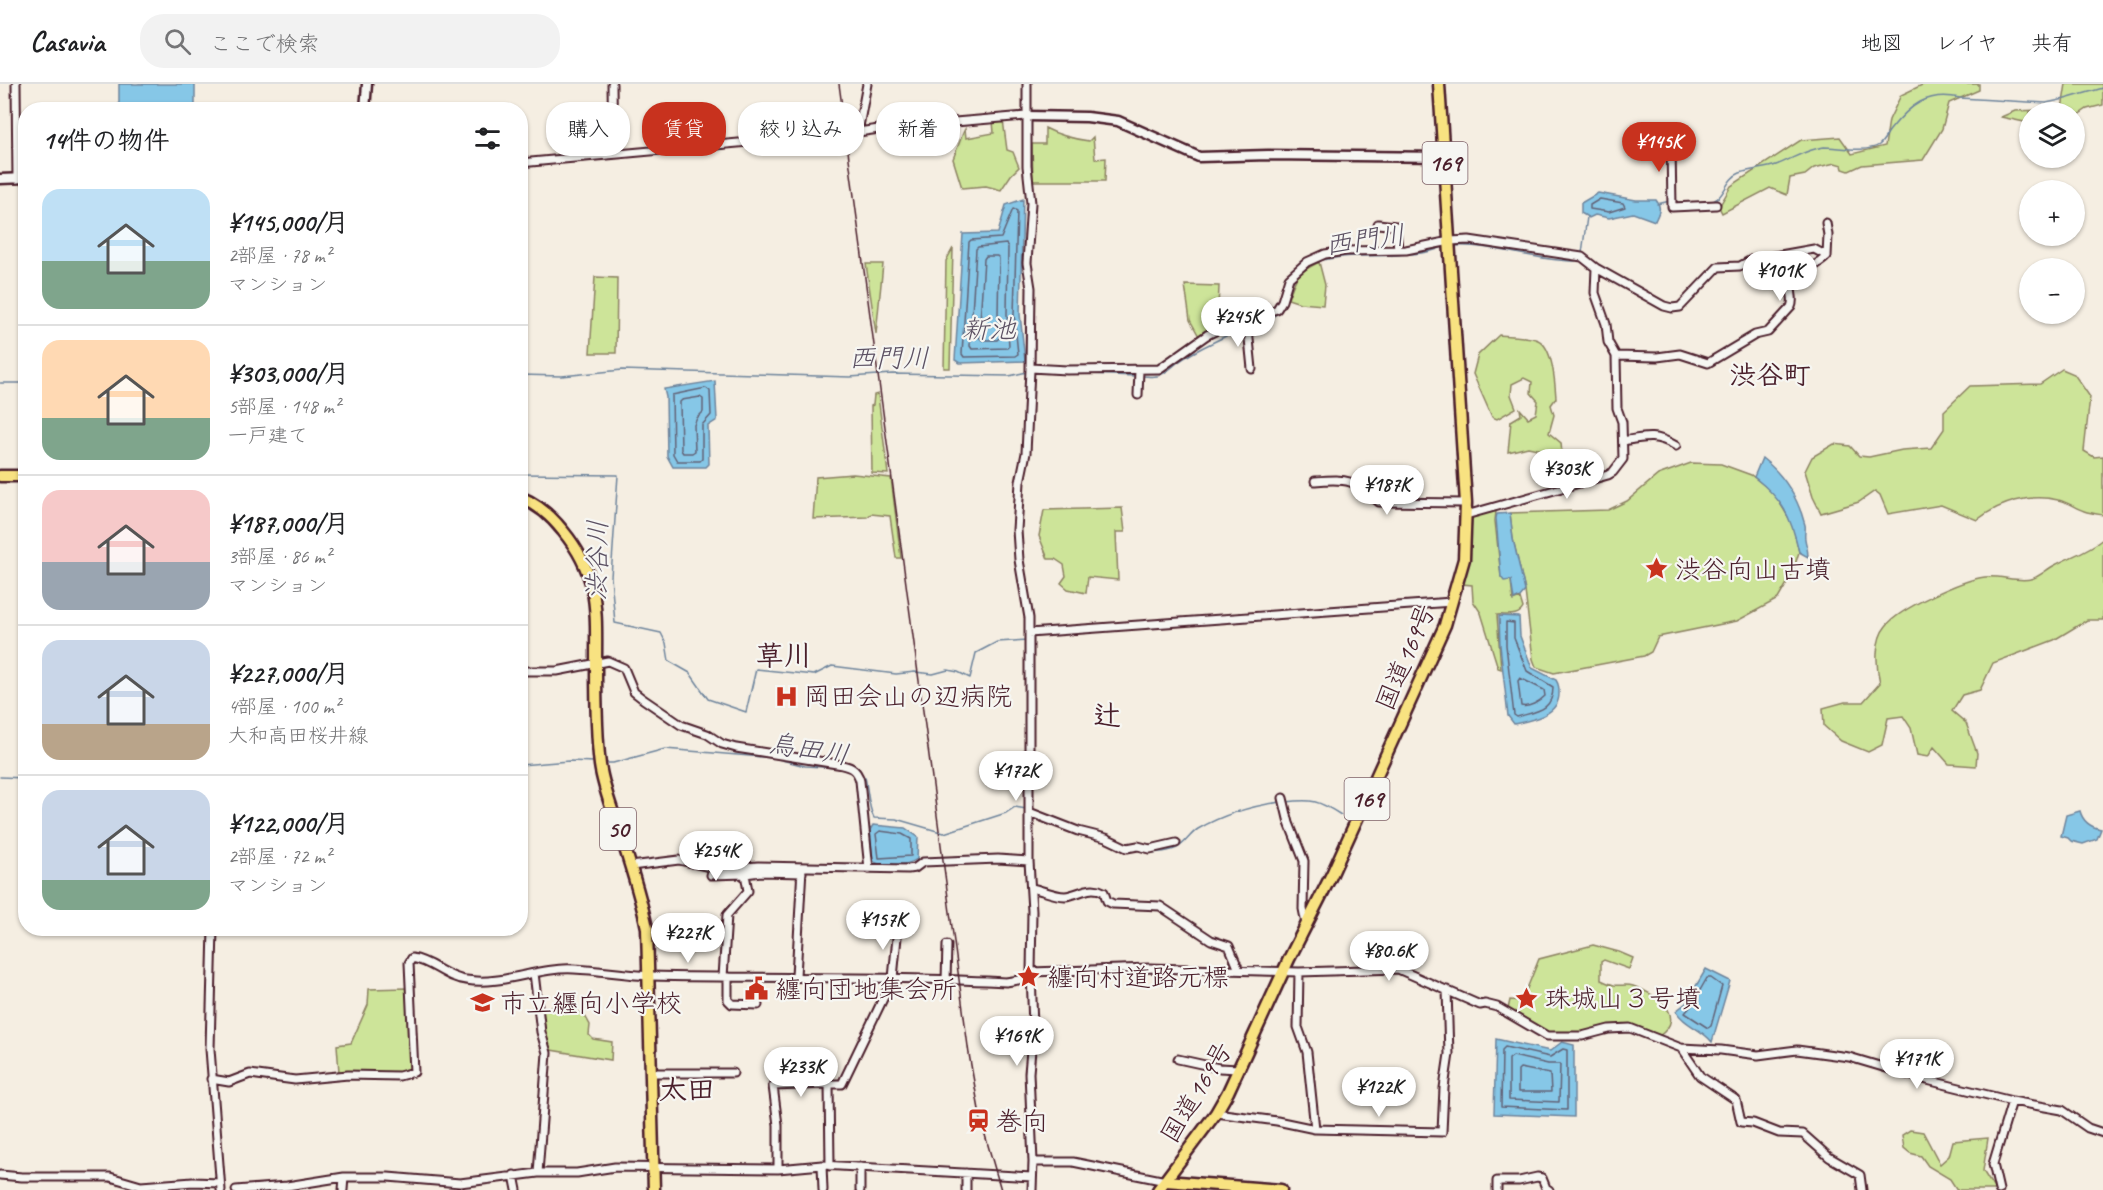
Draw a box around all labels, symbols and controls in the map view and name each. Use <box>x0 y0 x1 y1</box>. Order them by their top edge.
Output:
search box <box>140 14 560 68</box>
text: Casavia <box>30 24 104 59</box>
icon: search <box>161 25 194 58</box>
text: ここで検索 <box>209 30 319 58</box>
text: 地図 <box>1861 30 1903 56</box>
text: レイヤ <box>1936 30 1998 56</box>
text: 共有 <box>2031 30 2073 56</box>
chip: 購入 <box>546 102 630 156</box>
chip: 賃貸 <box>642 102 726 156</box>
chip: 絞り込み <box>738 102 864 156</box>
chip: 新着 <box>876 102 960 156</box>
map controls <box>2019 102 2085 324</box>
button: layers <box>2019 102 2085 168</box>
icon: filters <box>471 122 504 155</box>
pin: ¥145K <box>1617 122 1701 173</box>
text: 14件の物件 <box>42 124 169 157</box>
text: ¥145K <box>1636 129 1682 154</box>
road number: 169 <box>1422 142 1468 184</box>
button: + <box>2019 180 2085 246</box>
text: ¥145,000/月 <box>228 206 349 239</box>
icon: home <box>90 213 162 285</box>
water label: 西門川 <box>1323 218 1407 262</box>
text: 2部屋 · 78 m² <box>228 243 331 268</box>
pin: ¥101K <box>1738 251 1822 302</box>
text: ¥101K <box>1757 258 1803 283</box>
button: − <box>2019 258 2085 324</box>
text: マンション <box>228 272 327 297</box>
pin: ¥245K <box>1196 297 1280 348</box>
text: ¥245K <box>1215 304 1261 329</box>
water label: 新池 <box>962 312 1017 346</box>
water label: 西門川 <box>849 341 930 375</box>
text: ¥303,000/月 <box>228 357 350 390</box>
district label: 渋谷町 <box>1730 358 1811 392</box>
icon: home <box>90 364 162 436</box>
text: 5部屋 · 148 m² <box>228 394 340 419</box>
text: 一戸建て <box>228 423 308 448</box>
pin: ¥303K <box>1525 449 1609 500</box>
text: ¥303K <box>1544 456 1590 481</box>
pin: ¥187K <box>1345 465 1429 516</box>
text: ¥187K <box>1364 472 1410 497</box>
text: ¥187,000/月 <box>228 507 350 540</box>
icon: home <box>90 514 162 586</box>
water label: 渋谷川 <box>579 519 615 601</box>
text: 3部屋 · 86 m² <box>228 544 331 569</box>
place label: 渋谷向山古墳 <box>1675 553 1831 586</box>
place icon: 渋谷向山古墳 <box>1644 556 1670 582</box>
text: マンション <box>228 573 327 598</box>
street label: 国道169号 <box>1368 599 1443 716</box>
district label: 草川 <box>756 638 812 673</box>
text: ¥227,000/月 <box>228 657 350 690</box>
icon: home <box>90 664 162 736</box>
place label: 岡田会山の辺病院 <box>804 680 1012 713</box>
hospital icon: 岡田会山の辺病院 <box>773 683 799 709</box>
text: 4部屋 · 100 m² <box>228 694 340 719</box>
district label: 辻 <box>1093 698 1121 733</box>
text: 大和高田桜井線 <box>228 723 368 748</box>
water label: 烏田川 <box>766 726 852 772</box>
pin: ¥172K <box>974 751 1058 802</box>
text: ¥172K <box>993 758 1039 783</box>
road number: 169 <box>1344 778 1390 820</box>
text: ¥122,000/月 <box>228 807 350 840</box>
road number: 50 <box>600 808 636 850</box>
icon: home <box>90 814 162 886</box>
pin: ¥254K <box>674 831 758 882</box>
text: ¥254K <box>693 838 739 863</box>
text: 2部屋 · 72 m² <box>228 844 331 869</box>
text: マンション <box>228 873 327 898</box>
pin: ¥157K <box>841 900 925 951</box>
text: ¥157K <box>860 907 906 932</box>
pin: ¥227K <box>646 913 730 964</box>
text: ¥227K <box>665 920 711 945</box>
pin: ¥80.6K <box>1340 931 1438 982</box>
text: ¥80.6K <box>1364 938 1414 963</box>
place label: 纏向村道路元標 <box>1047 961 1229 994</box>
place icon: 纏向村道路元標 <box>1016 964 1042 990</box>
place label: 纏向団地集会所 <box>775 973 957 1006</box>
public building icon: 纏向団地集会所 <box>744 976 770 1002</box>
place label: 珠城山３号墳 <box>1545 982 1701 1015</box>
place icon: 珠城山３号墳 <box>1514 985 1540 1011</box>
place label: 市立纒向小学校 <box>500 987 682 1020</box>
school or university icon: 市立纒向小学校 <box>469 990 495 1016</box>
pin: ¥169K <box>975 1016 1059 1067</box>
text: ¥169K <box>994 1023 1040 1048</box>
street label: 国道169号 <box>1153 1035 1240 1149</box>
pin: ¥171K <box>1875 1039 1959 1090</box>
text: ¥171K <box>1894 1046 1940 1071</box>
pin: ¥233K <box>759 1047 843 1098</box>
text: ¥233K <box>778 1054 824 1079</box>
pin: ¥122K <box>1337 1067 1421 1118</box>
district label: 太田 <box>659 1072 715 1107</box>
text: ¥122K <box>1356 1074 1402 1099</box>
place label: 巻向 <box>996 1105 1048 1138</box>
station icon: 巻向 <box>965 1108 991 1134</box>

